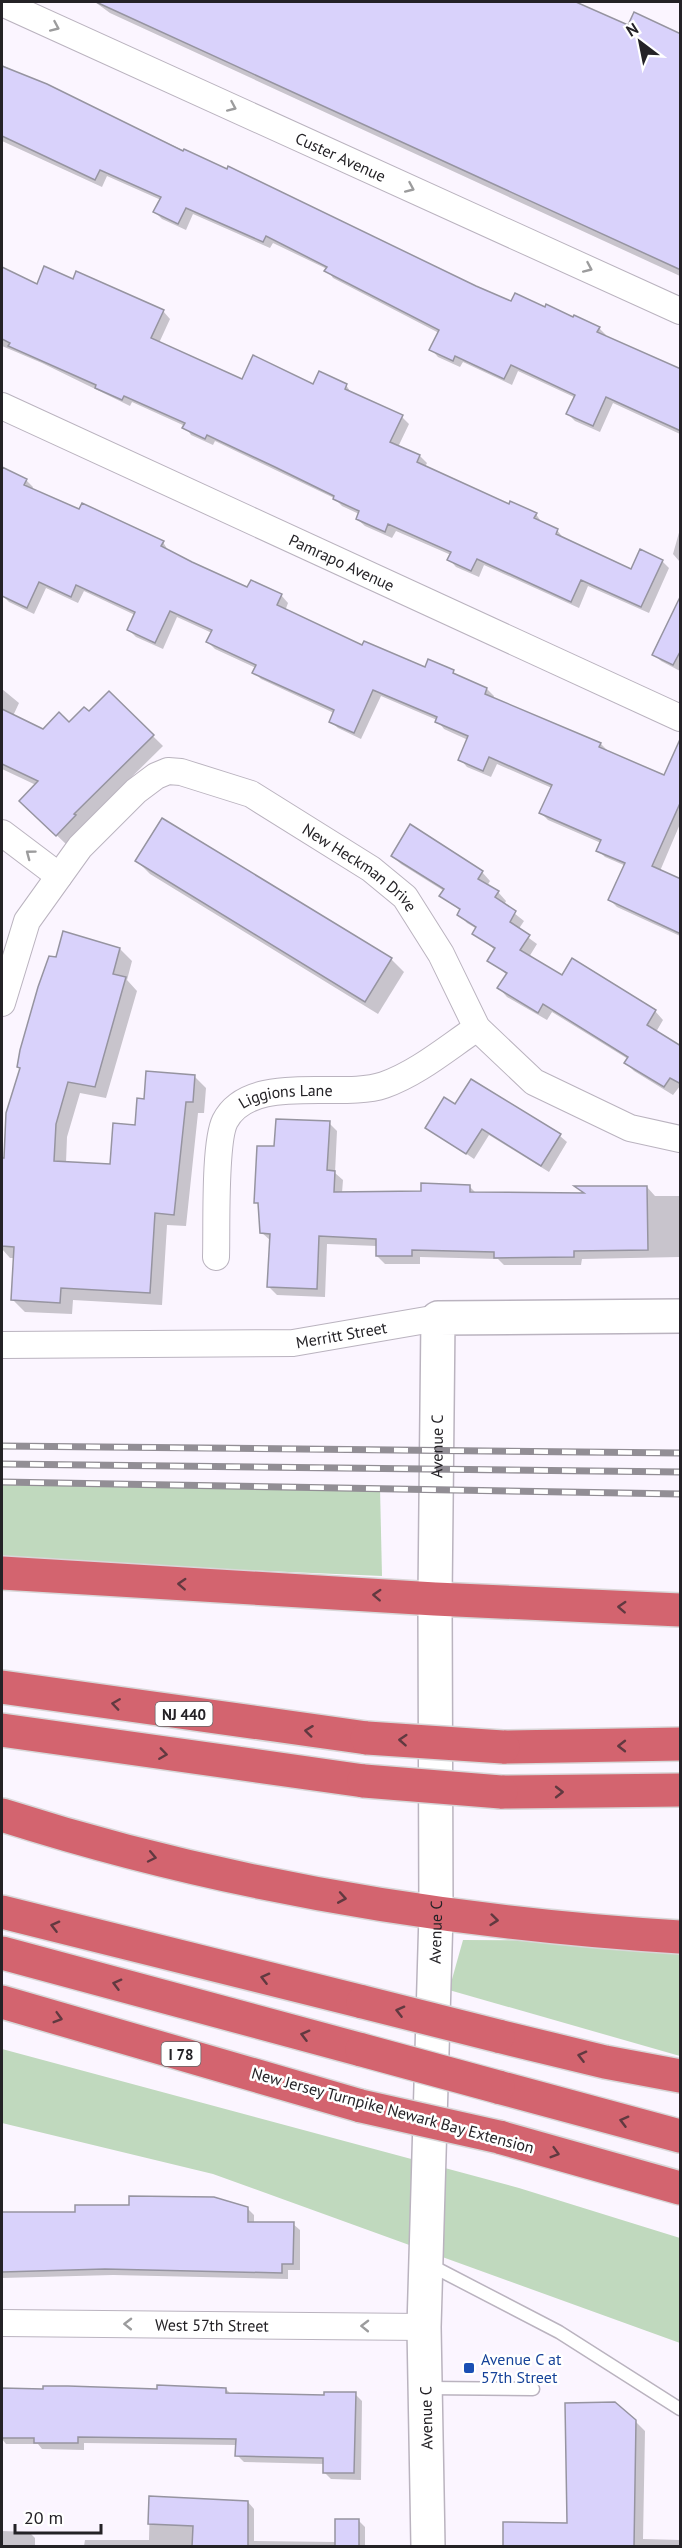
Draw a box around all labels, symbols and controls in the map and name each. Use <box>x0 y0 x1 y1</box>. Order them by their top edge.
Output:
north arrow <box>610 12 670 72</box>
text: N <box>622 18 642 41</box>
one-way arrow <box>48 20 59 32</box>
one-way arrow <box>226 100 237 112</box>
street label: Custer Avenue <box>292 128 389 186</box>
one-way arrow <box>404 181 415 193</box>
one-way arrow <box>581 261 592 273</box>
street label: Pamrapo Avenue <box>286 529 398 595</box>
street label: New Heckman Drive <box>299 819 421 915</box>
one-way arrow <box>26 850 37 861</box>
street label: Liggions Lane <box>235 1080 333 1113</box>
street label: Merritt Street <box>294 1317 389 1352</box>
street label: Avenue C <box>426 1414 447 1478</box>
one-way arrow <box>177 1577 186 1590</box>
one-way arrow <box>372 1589 381 1602</box>
one-way arrow <box>618 1601 627 1614</box>
one-way arrow <box>111 1698 121 1711</box>
road number: NJ 440 <box>156 1702 213 1726</box>
one-way arrow <box>305 1725 314 1738</box>
one-way arrow <box>398 1734 407 1747</box>
one-way arrow <box>618 1740 627 1752</box>
one-way arrow <box>158 1747 168 1760</box>
one-way arrow <box>555 1786 564 1798</box>
one-way arrow <box>146 1850 156 1863</box>
one-way arrow <box>337 1891 347 1904</box>
street label: Avenue C <box>425 1900 446 1964</box>
one-way arrow <box>490 1914 499 1926</box>
one-way arrow <box>51 1920 61 1933</box>
one-way arrow <box>260 1972 270 1985</box>
one-way arrow <box>112 1979 122 1992</box>
one-way arrow <box>396 2006 406 2019</box>
one-way arrow <box>52 2011 63 2023</box>
one-way arrow <box>301 2030 311 2042</box>
road number: I 78 <box>162 2042 201 2066</box>
one-way arrow <box>577 2051 587 2064</box>
street label: New Jersey Turnpike Newark Bay Extension <box>250 2063 536 2157</box>
one-way arrow <box>619 2116 630 2128</box>
one-way arrow <box>549 2146 560 2158</box>
street label: West 57th Street <box>155 2314 269 2336</box>
one-way arrow <box>124 2318 133 2330</box>
one-way arrow <box>361 2320 370 2333</box>
place label: Avenue C at 57th Street <box>481 2349 562 2387</box>
marker: Avenue C at 57th Street <box>462 2361 476 2375</box>
street label: Avenue C <box>415 2386 437 2450</box>
scale bar <box>15 2497 100 2535</box>
text: 20 m <box>24 2506 63 2529</box>

